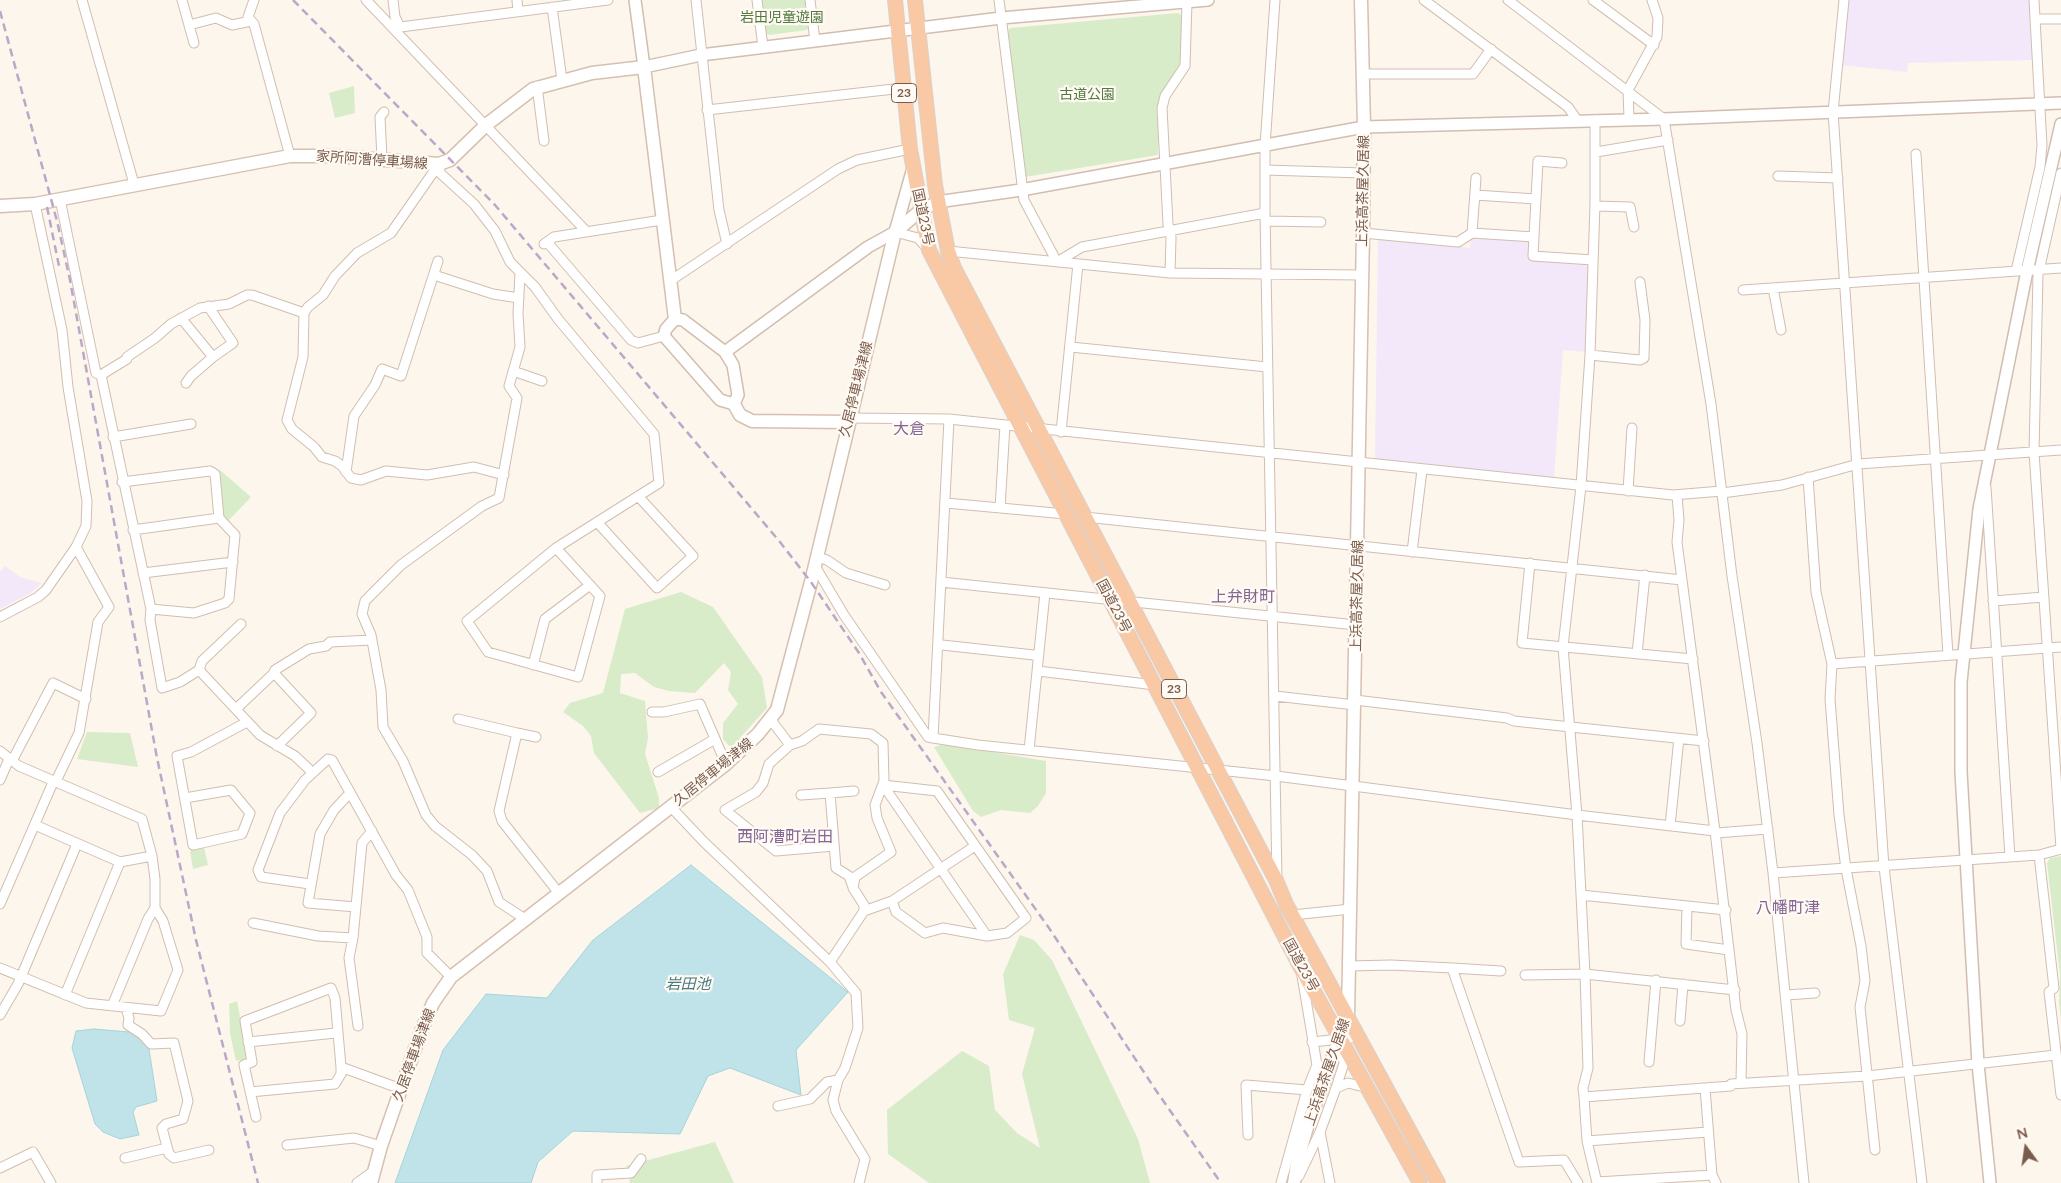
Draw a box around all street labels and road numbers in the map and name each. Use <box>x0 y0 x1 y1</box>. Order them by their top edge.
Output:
road number: 23 <box>892 84 916 102</box>
street label: 上浜高茶屋久居線 <box>1354 135 1372 247</box>
street label: 家所阿漕停車場線 <box>316 148 428 172</box>
street label: 国道23号 <box>909 187 937 247</box>
street label: 久居停車場津線 <box>836 339 876 439</box>
street label: 上浜高茶屋久居線 <box>1348 540 1366 652</box>
street label: 国道23号 <box>1093 576 1135 636</box>
road number: 23 <box>1162 680 1186 699</box>
street label: 久居停車場津線 <box>670 735 756 809</box>
street label: 国道23号 <box>1280 935 1322 995</box>
street label: 久居停車場津線 <box>389 1006 439 1104</box>
street label: 上浜高茶屋久居線 <box>1301 1016 1353 1128</box>

